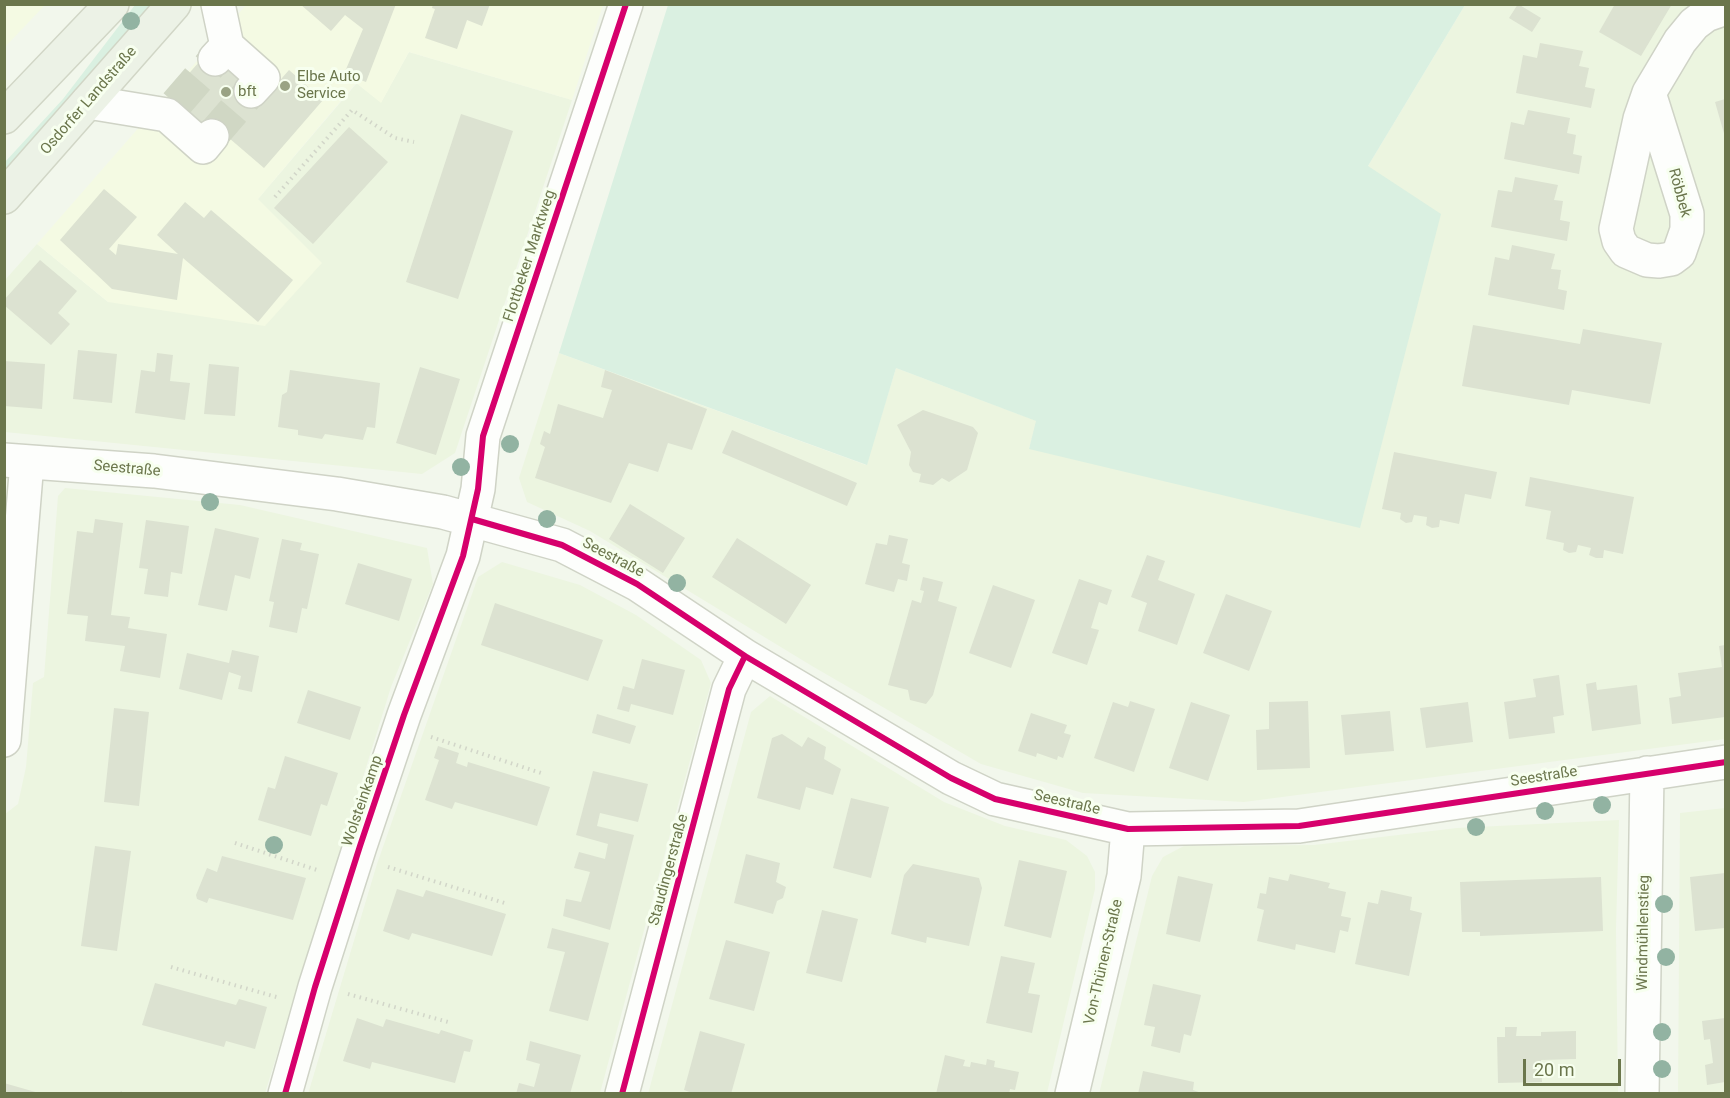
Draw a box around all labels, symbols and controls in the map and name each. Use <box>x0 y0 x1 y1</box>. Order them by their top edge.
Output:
street label: Osdorfer Landstraße <box>37 43 141 159</box>
place label: Elbe Auto Service <box>297 68 361 103</box>
marker: Elbe Auto Service <box>278 79 292 93</box>
place label: bft <box>238 83 257 101</box>
marker: bft <box>219 85 233 99</box>
street label: Röbbek <box>1664 166 1694 220</box>
street label: Flottbeker Marktweg <box>500 188 560 324</box>
street label: Seestraße <box>93 457 161 481</box>
street label: Seestraße <box>579 534 647 582</box>
street label: Wolsteinkamp <box>339 753 387 849</box>
street label: Seestraße <box>1509 763 1579 791</box>
street label: Seestraße <box>1032 787 1102 819</box>
street label: Staudingerstraße <box>645 812 693 928</box>
street label: Windmühlenstieg <box>1634 875 1654 991</box>
street label: Von-Thünen-Straße <box>1081 898 1127 1026</box>
scale bar <box>1526 1047 1624 1085</box>
text: 20 m <box>1534 1059 1574 1080</box>

